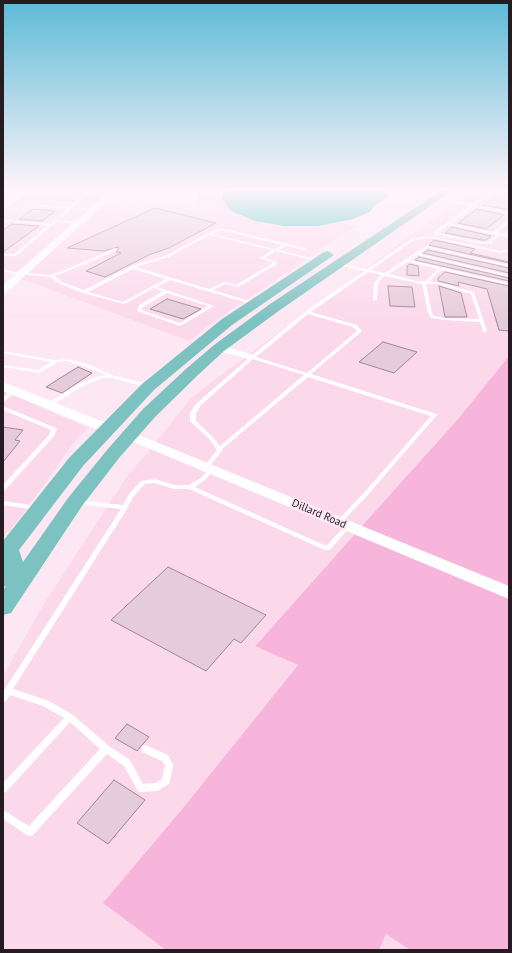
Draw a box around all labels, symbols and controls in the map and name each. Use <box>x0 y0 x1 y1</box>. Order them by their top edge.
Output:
street label: Dillard Road <box>290 497 348 531</box>

